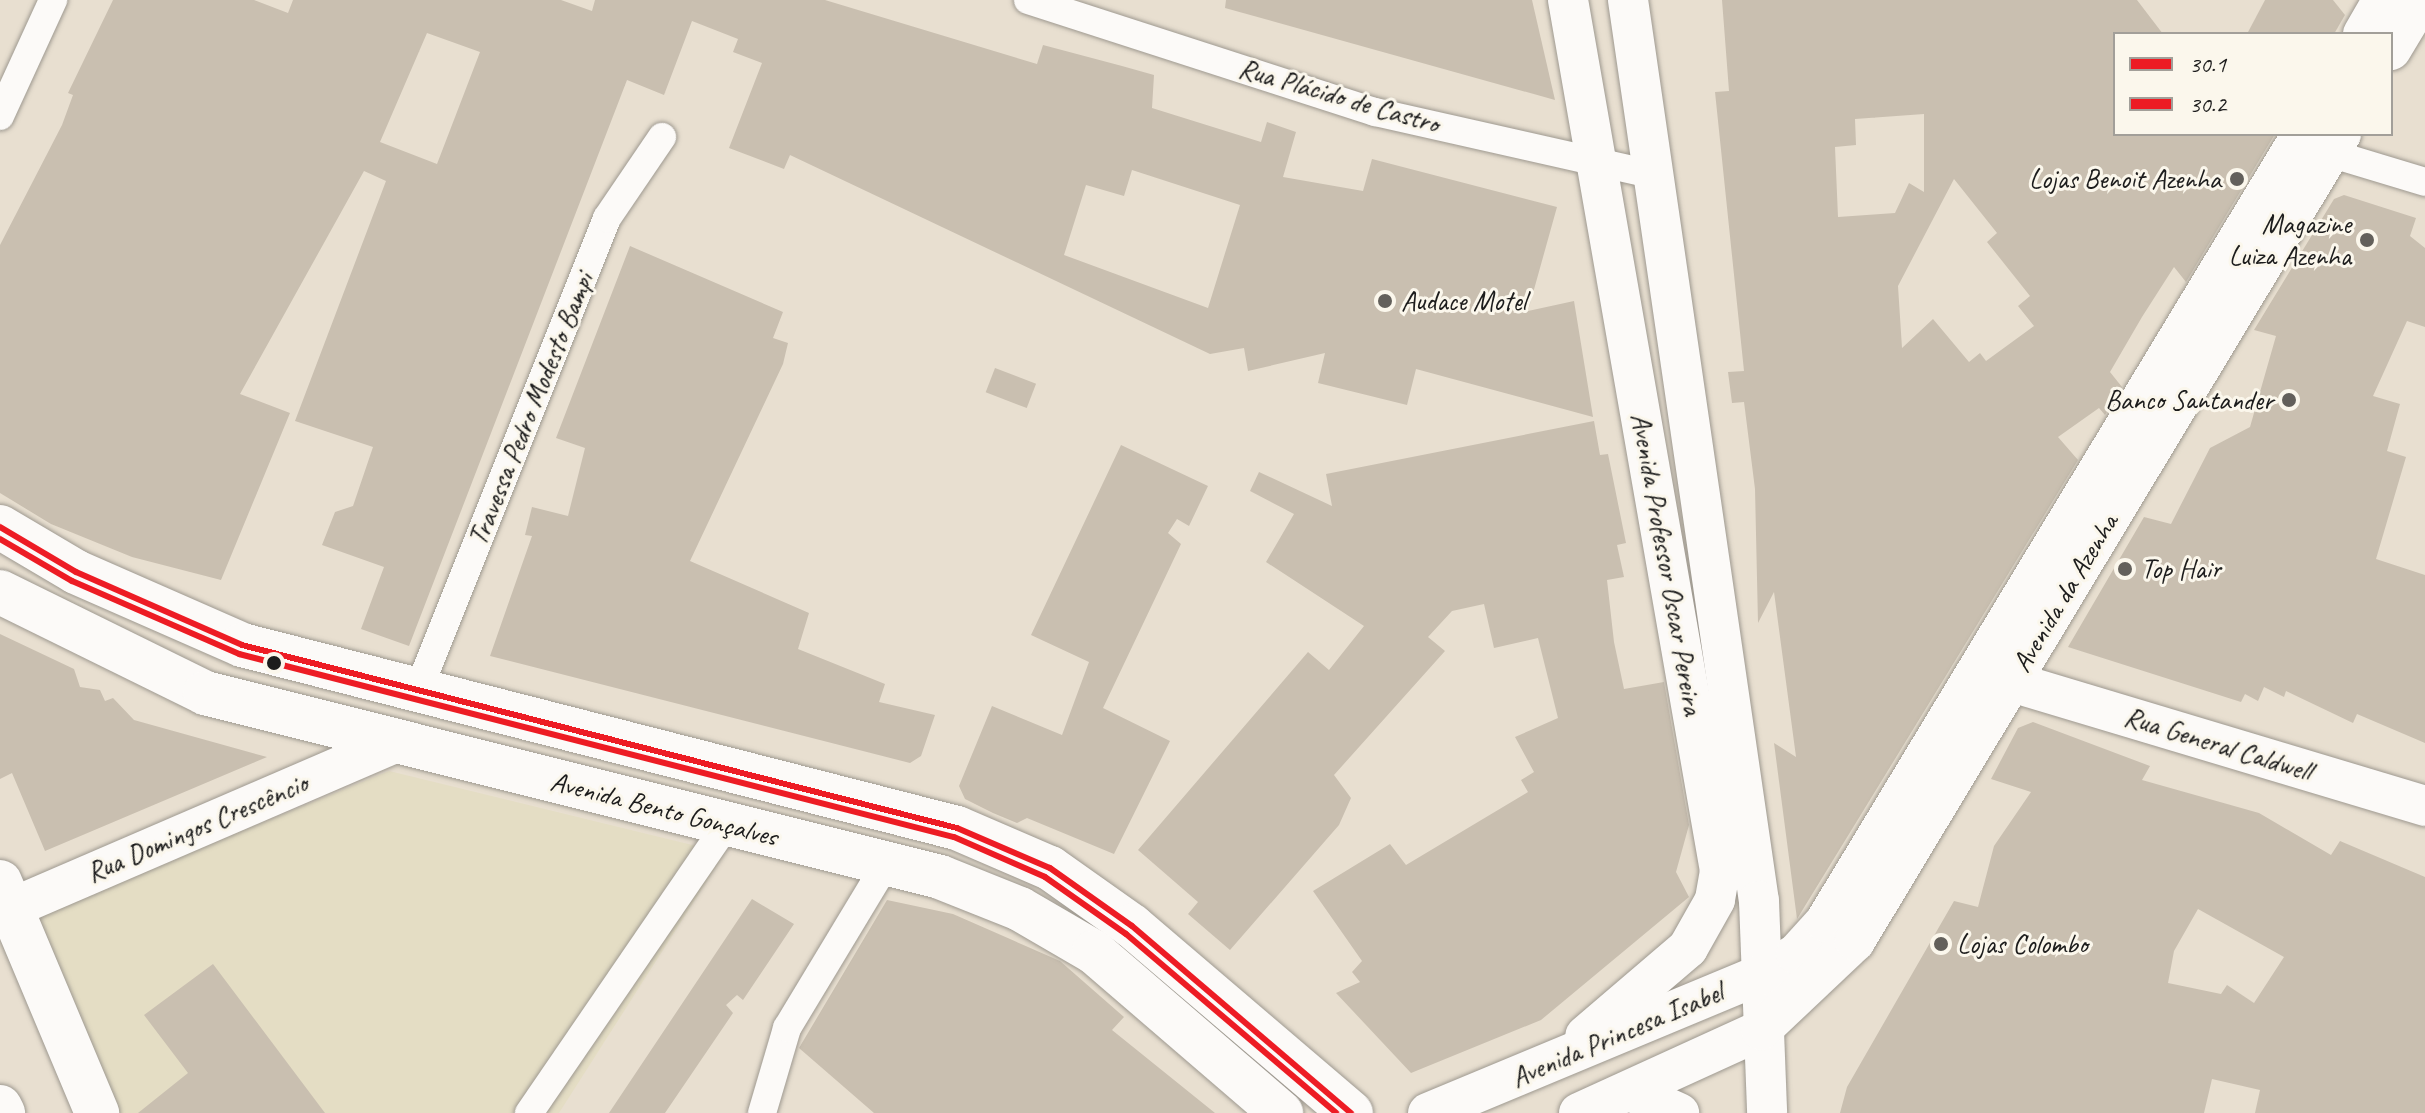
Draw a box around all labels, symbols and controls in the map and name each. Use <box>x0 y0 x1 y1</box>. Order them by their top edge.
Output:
legend <box>2113 32 2393 136</box>
text: 30.1 <box>2189 49 2226 79</box>
street label: Rua Plácido de Castro <box>1235 51 1443 141</box>
text: 30.2 <box>2189 89 2226 119</box>
place label: Lojas Benoit Azenha <box>2030 162 2221 196</box>
marker: Lojas Benoit Azenha <box>2228 170 2246 188</box>
place label: Magazine Luiza Azenha <box>2228 207 2351 273</box>
marker: Magazine Luiza Azenha <box>2358 231 2376 249</box>
street label: Travessa Pedro Modesto Bampi <box>461 267 601 551</box>
place label: Audace Motel <box>1401 284 1526 318</box>
marker: Audace Motel <box>1376 292 1394 310</box>
place label: Banco Santander <box>2106 383 2273 417</box>
marker: Banco Santander <box>2280 391 2298 409</box>
street label: Avenida Professor Oscar Pereira <box>1624 410 1710 718</box>
street label: Avenida da Azenha <box>2005 508 2125 678</box>
place label: Top Hair <box>2141 552 2222 586</box>
marker: Top Hair <box>2116 560 2134 578</box>
unlabelled marker <box>266 655 282 671</box>
street label: Rua General Caldwell <box>2120 700 2316 788</box>
street label: Avenida Bento Gonçalves <box>547 765 781 853</box>
street label: Rua Domingos Crescêncio <box>81 766 313 890</box>
place label: Lojas Colombo <box>1957 927 2089 961</box>
marker: Lojas Colombo <box>1932 935 1950 953</box>
street label: Avenida Princesa Isabel <box>1506 975 1728 1095</box>

